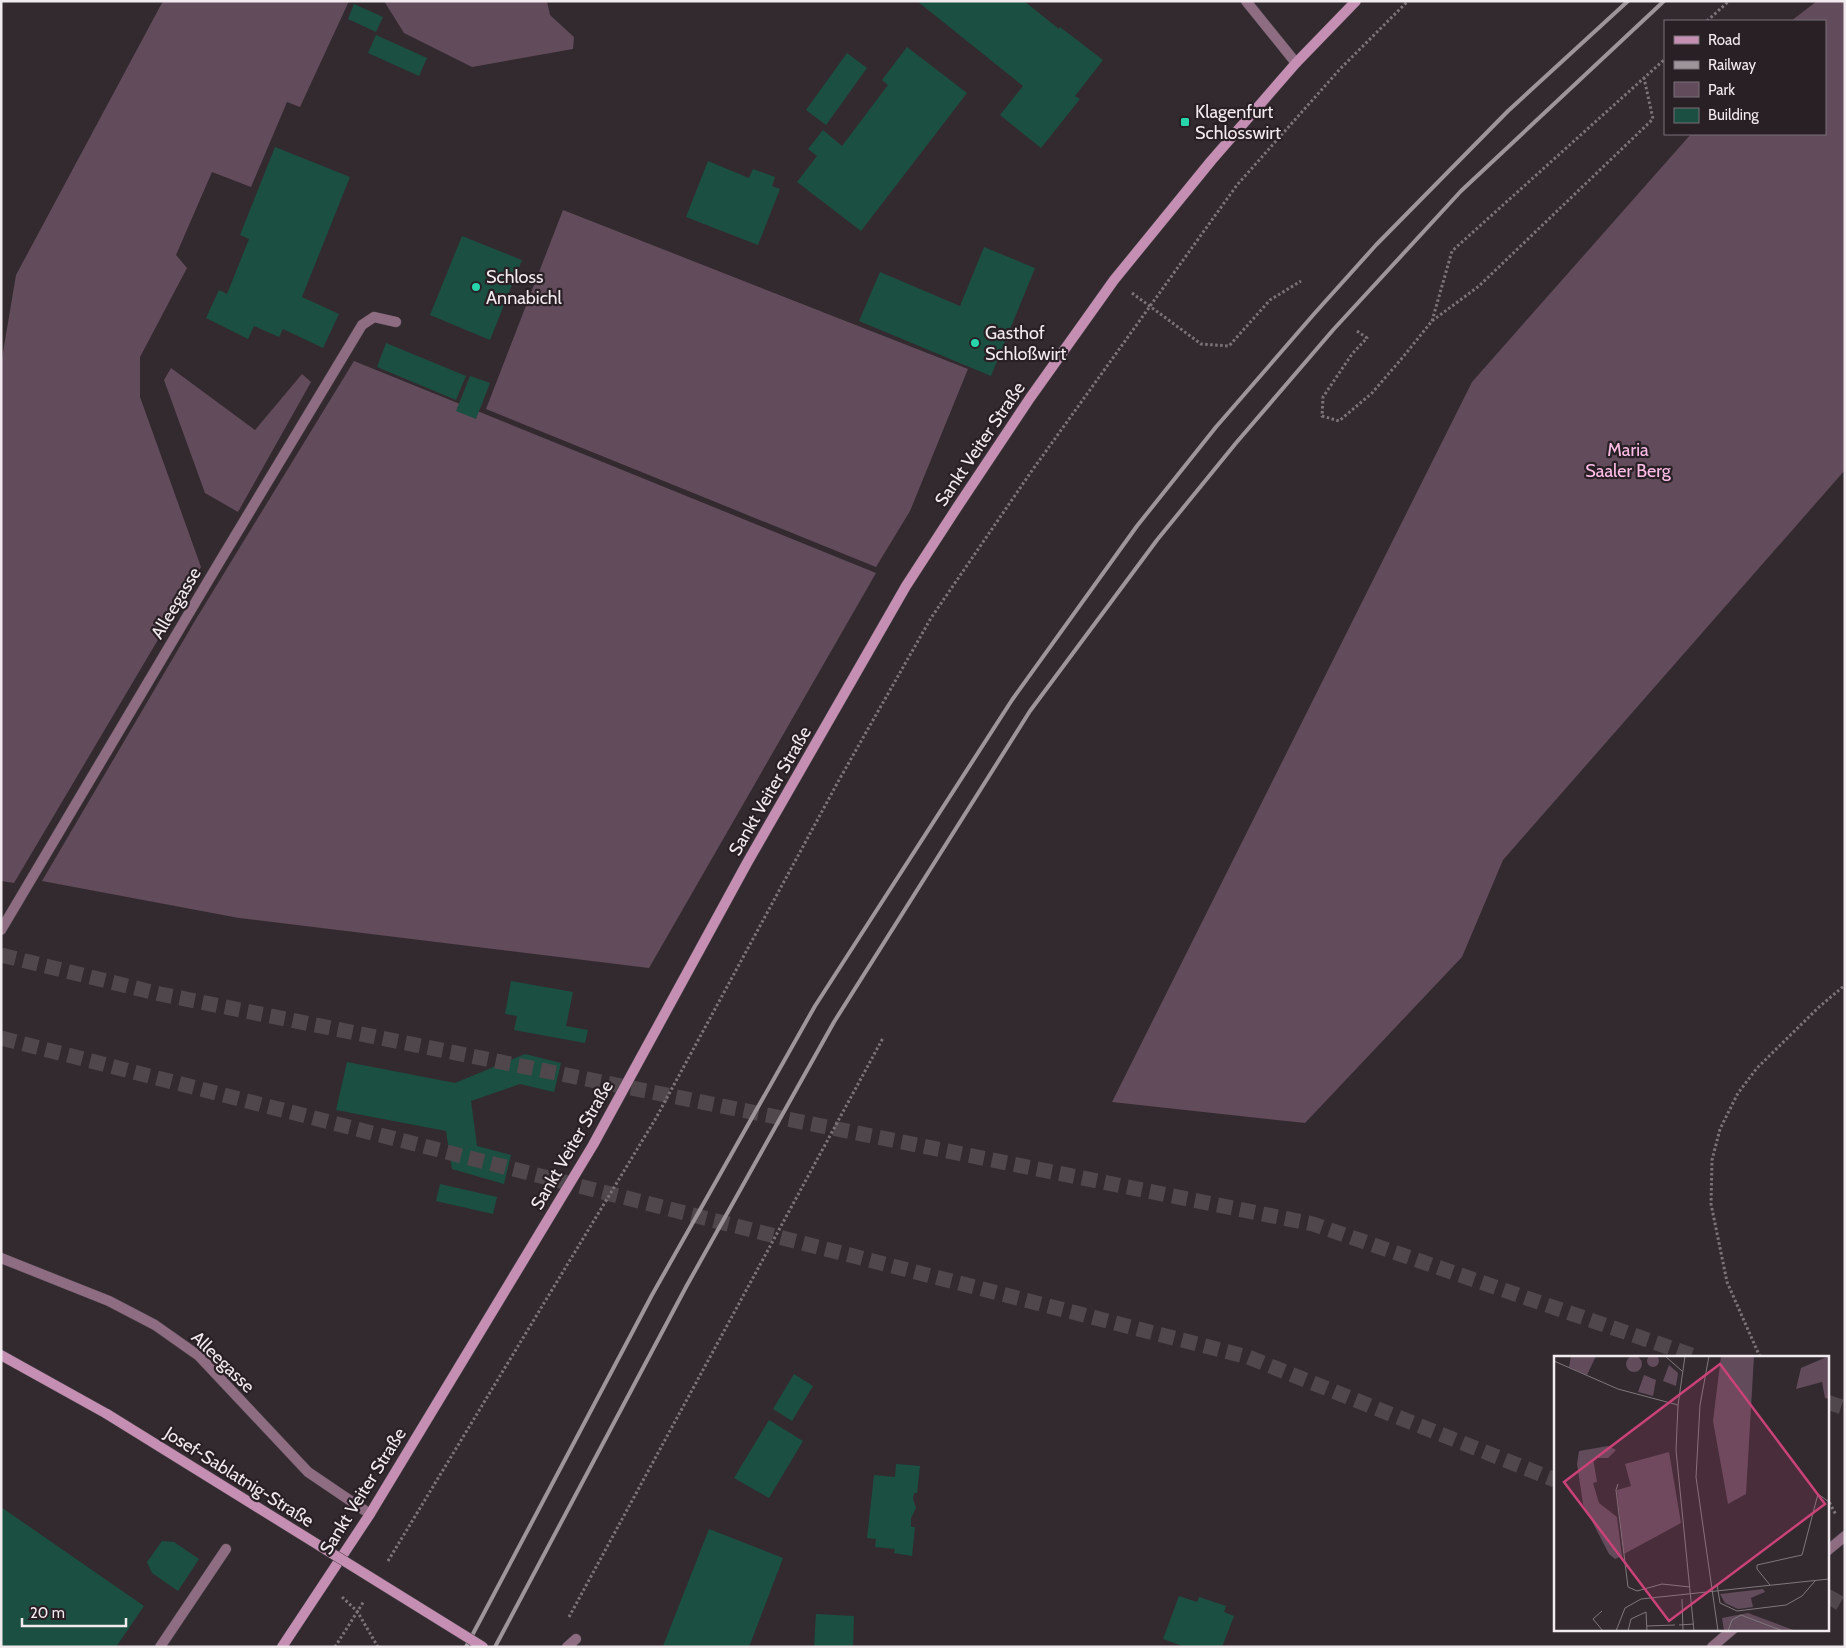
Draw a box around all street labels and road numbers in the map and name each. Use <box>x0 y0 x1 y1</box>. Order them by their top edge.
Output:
street label: Sankt Veiter Straße <box>930 378 1030 510</box>
street label: Alleegasse <box>146 563 206 643</box>
street label: Sankt Veiter Straße <box>724 723 816 859</box>
street label: Sankt Veiter Straße <box>526 1077 618 1213</box>
street label: Alleegasse <box>187 1326 259 1398</box>
street label: Josef-Sablatnig-Straße <box>159 1422 318 1532</box>
street label: Sankt Veiter Straße <box>315 1424 411 1558</box>

